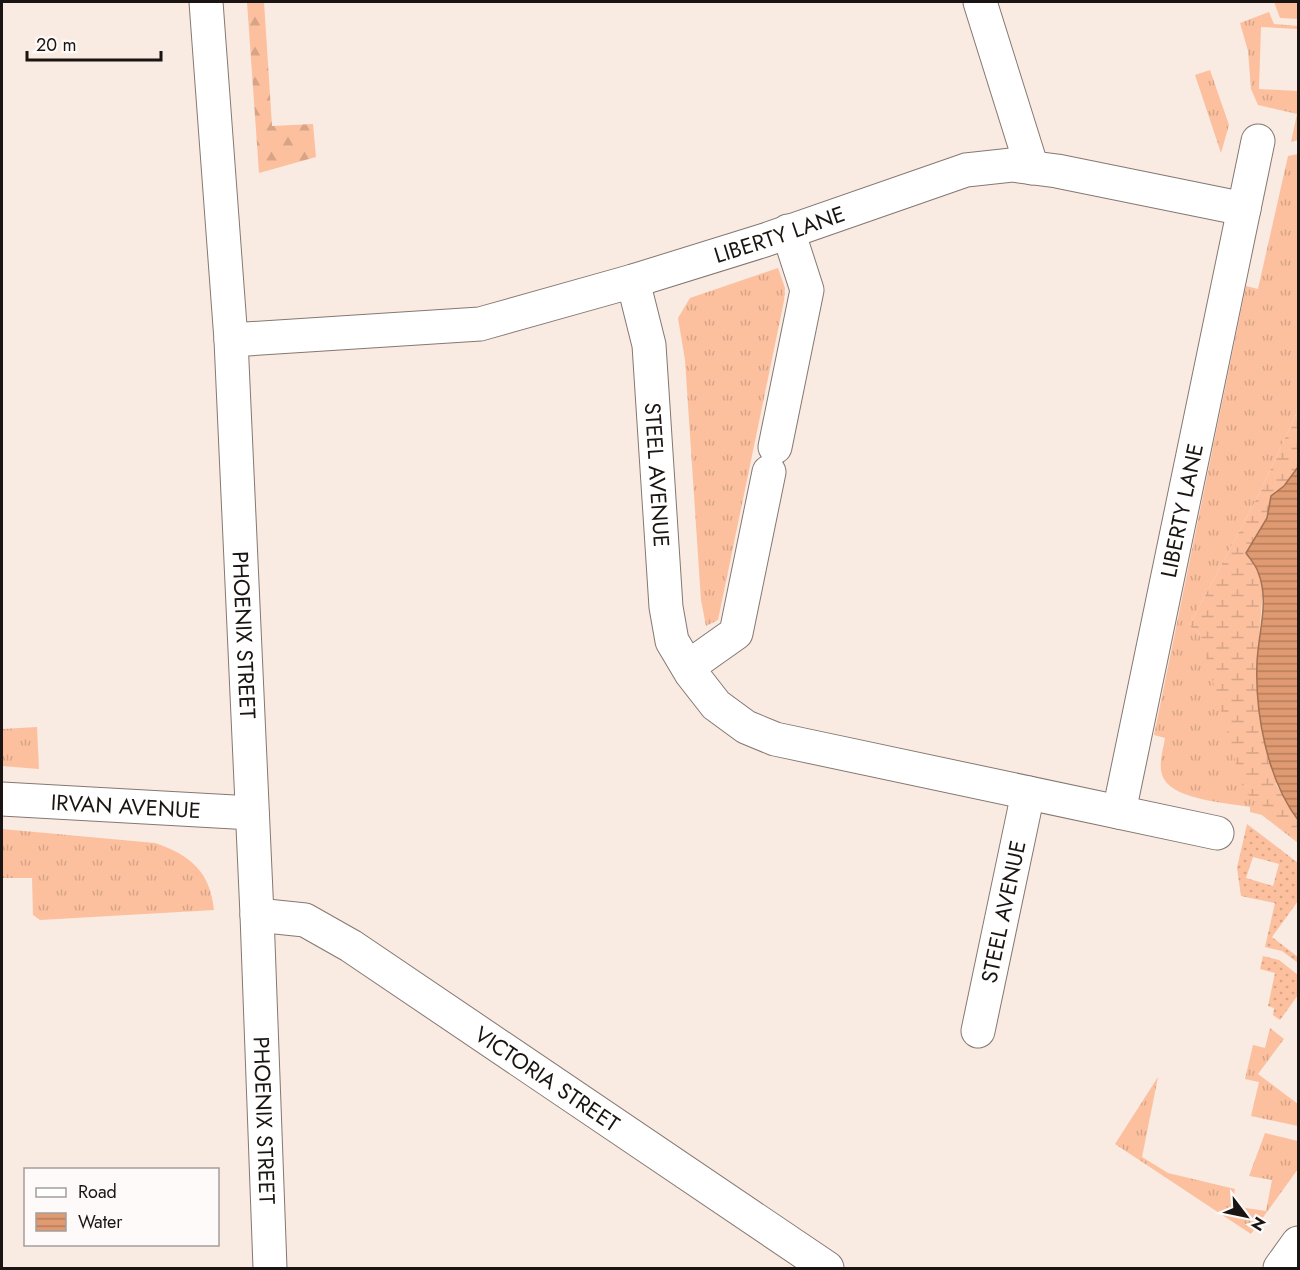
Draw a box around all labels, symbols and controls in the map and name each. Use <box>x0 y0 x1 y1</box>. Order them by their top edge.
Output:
scale bar <box>27 24 160 62</box>
text: 20 m <box>36 32 76 58</box>
street label: LIBERTY LANE <box>710 197 849 271</box>
street label: STEEL AVENUE <box>637 401 678 548</box>
street label: LIBERTY LANE <box>1152 441 1211 580</box>
street label: PHOENIX STREET <box>225 550 264 720</box>
street label: IRVAN AVENUE <box>50 786 202 826</box>
street label: STEEL AVENUE <box>973 837 1034 986</box>
street label: VICTORIA STREET <box>468 1018 627 1140</box>
street label: PHOENIX STREET <box>245 1036 284 1205</box>
legend <box>24 1168 219 1246</box>
text: Road <box>78 1179 117 1205</box>
north arrow <box>1216 1186 1276 1246</box>
text: Water <box>78 1209 123 1235</box>
text: N <box>1245 1212 1271 1235</box>

